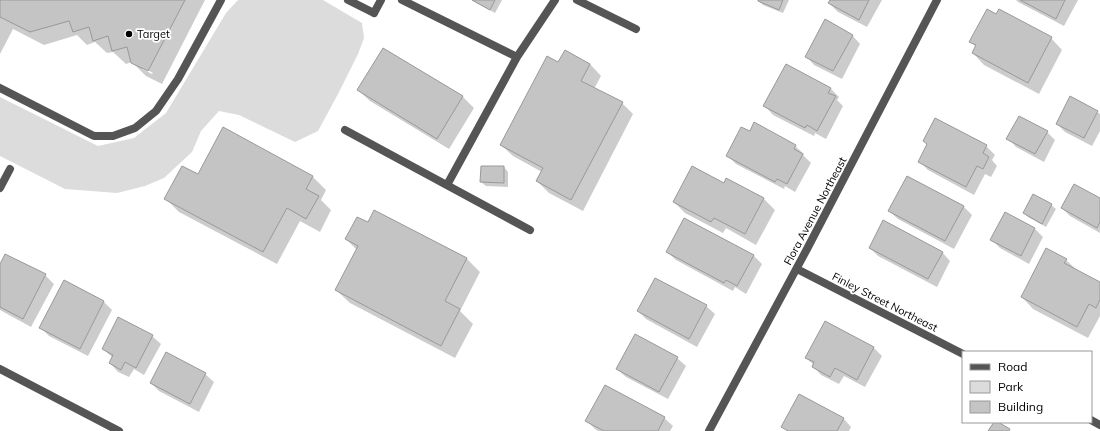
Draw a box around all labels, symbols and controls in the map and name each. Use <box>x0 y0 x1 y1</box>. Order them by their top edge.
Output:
place label: Target <box>137 27 170 41</box>
marker: Target <box>124 29 134 39</box>
street label: Flora Avenue Northeast <box>781 154 850 268</box>
street label: Finley Street Northeast <box>830 269 940 335</box>
legend <box>962 351 1092 423</box>
text: Road <box>998 359 1027 374</box>
text: Park <box>998 379 1024 394</box>
text: Building <box>998 399 1043 414</box>

